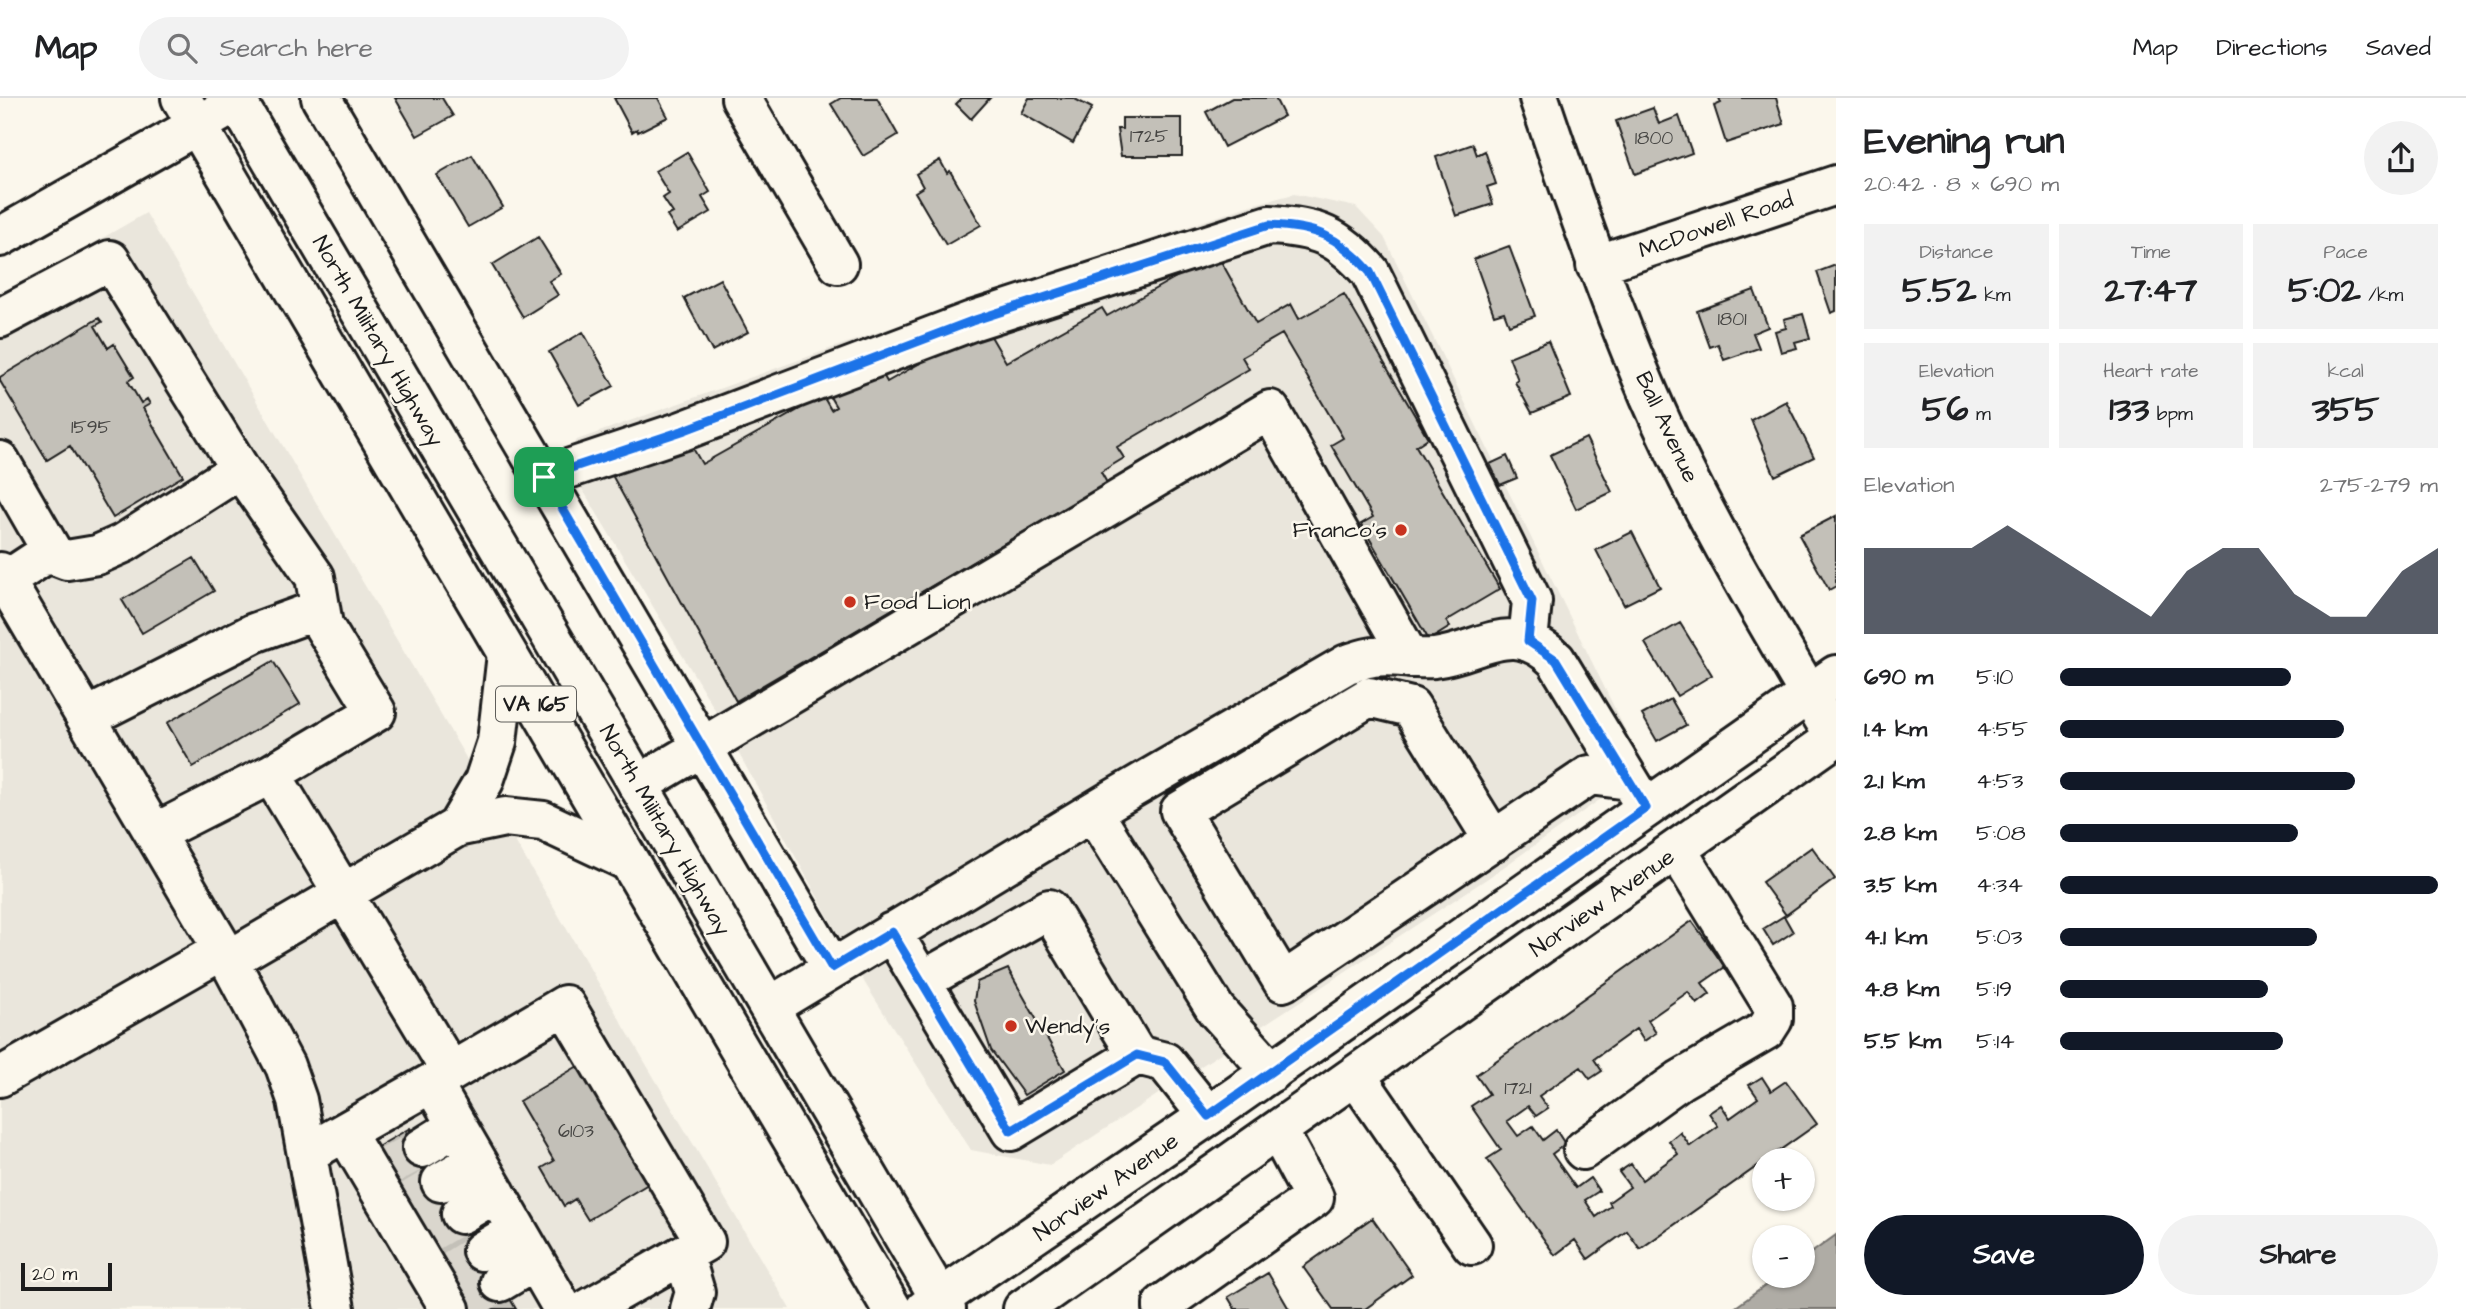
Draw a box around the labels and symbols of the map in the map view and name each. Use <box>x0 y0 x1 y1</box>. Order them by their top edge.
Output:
house number: 1725 <box>1130 123 1169 150</box>
house number: 1800 <box>1635 125 1673 152</box>
street label: McDowell Road <box>1634 183 1798 266</box>
street label: North Military Highway <box>304 230 452 453</box>
house number: 1801 <box>1717 306 1747 333</box>
street label: Ball Avenue <box>1627 366 1707 488</box>
house number: 1595 <box>71 414 112 441</box>
pin <box>514 447 574 507</box>
place label: Franco's <box>1292 514 1387 546</box>
marker: Franco's <box>1393 522 1409 538</box>
place label: Food Lion <box>864 586 971 618</box>
marker: Food Lion <box>842 594 858 610</box>
road number: VA 165 <box>496 686 576 722</box>
street label: North Military Highway <box>591 719 739 942</box>
street label: Norview Avenue <box>1523 841 1681 965</box>
place label: Wendy's <box>1025 1010 1110 1043</box>
marker: Wendy's <box>1003 1018 1019 1034</box>
house number: 1721 <box>1504 1075 1532 1102</box>
house number: 6103 <box>558 1118 594 1145</box>
street label: Norview Avenue <box>1027 1125 1185 1249</box>
scale bar <box>21 1260 112 1292</box>

